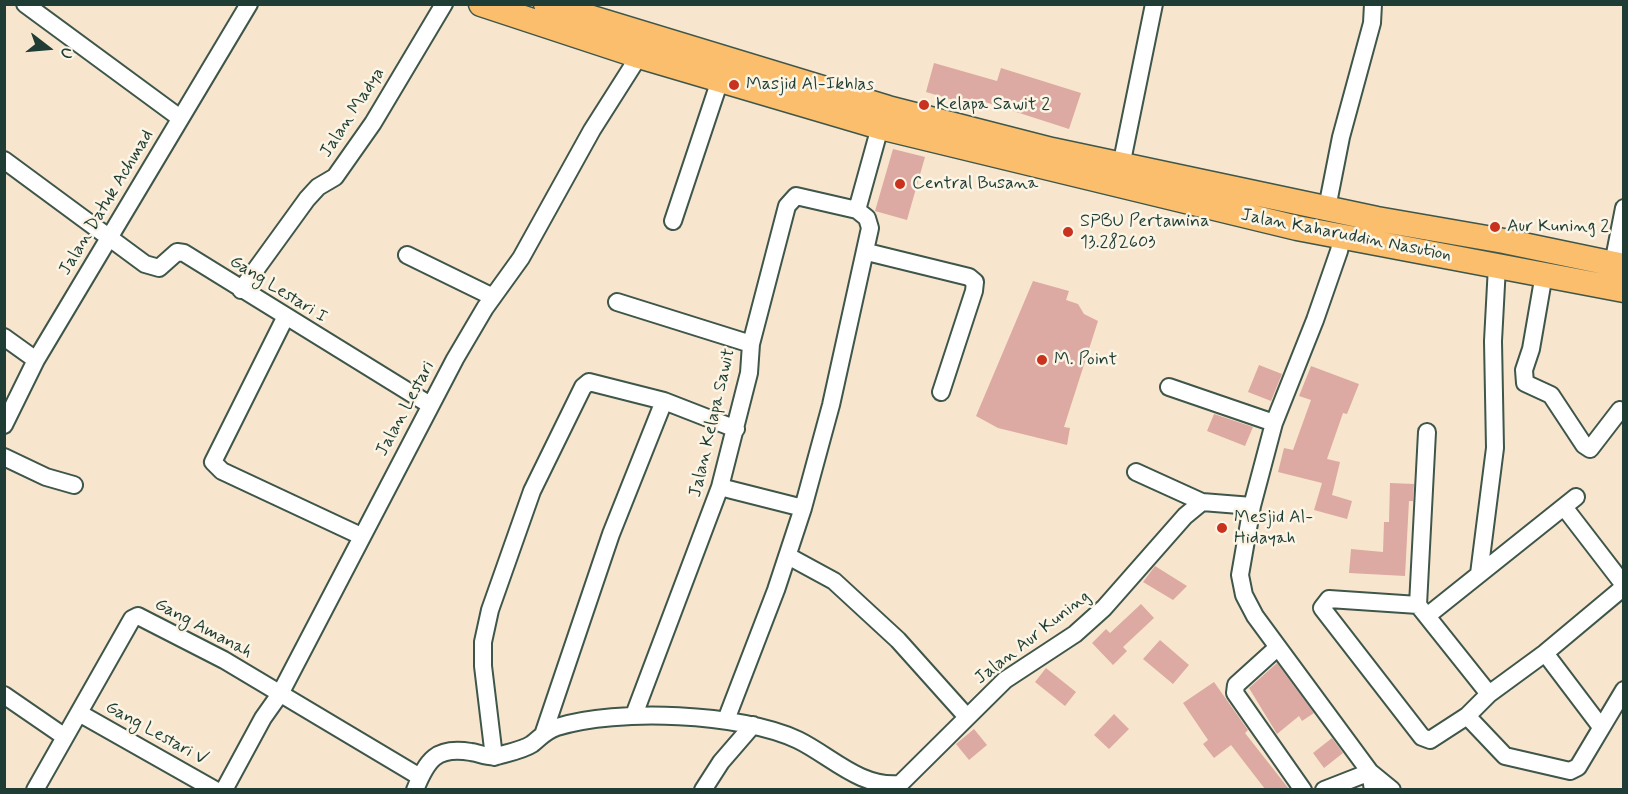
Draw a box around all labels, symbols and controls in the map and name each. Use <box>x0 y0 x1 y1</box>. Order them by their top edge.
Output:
north arrow <box>18 18 78 78</box>
text: U <box>54 45 77 61</box>
street label: Jalan Madya <box>316 64 390 162</box>
place label: Masjid Al-Ikhlas <box>746 74 874 96</box>
marker: Masjid Al-Ikhlas <box>727 78 741 92</box>
place label: Kelapa Sawit 2 <box>936 94 1050 116</box>
marker: Kelapa Sawit 2 <box>917 98 931 112</box>
street label: Jalan Datuk Achmad <box>55 126 159 280</box>
place label: Central Busana <box>912 173 1038 195</box>
marker: Central Busana <box>893 177 907 191</box>
street label: Jalan Kaharuddin Nasution <box>1239 205 1453 267</box>
place label: SPBU Pertamina 13.282603 <box>1080 211 1209 254</box>
place label: Aur Kuning 2 <box>1507 216 1609 238</box>
marker: Aur Kuning 2 <box>1488 220 1502 234</box>
marker: SPBU Pertamina 13.282603 <box>1061 225 1075 239</box>
street label: Gang Lestari I <box>225 251 331 329</box>
street label: Jalan Kelapa Sawit <box>685 346 741 500</box>
place label: M. Point <box>1054 349 1117 371</box>
marker: M. Point <box>1035 353 1049 367</box>
street label: Jalan Lestari <box>372 358 440 460</box>
place label: Mesjid Al- Hidayah <box>1234 507 1313 550</box>
marker: Mesjid Al- Hidayah <box>1215 521 1229 535</box>
street label: Jalan Aur Kuning <box>971 586 1095 690</box>
street label: Gang Amanah <box>150 594 256 664</box>
street label: Gang Lestari V <box>101 697 211 771</box>

